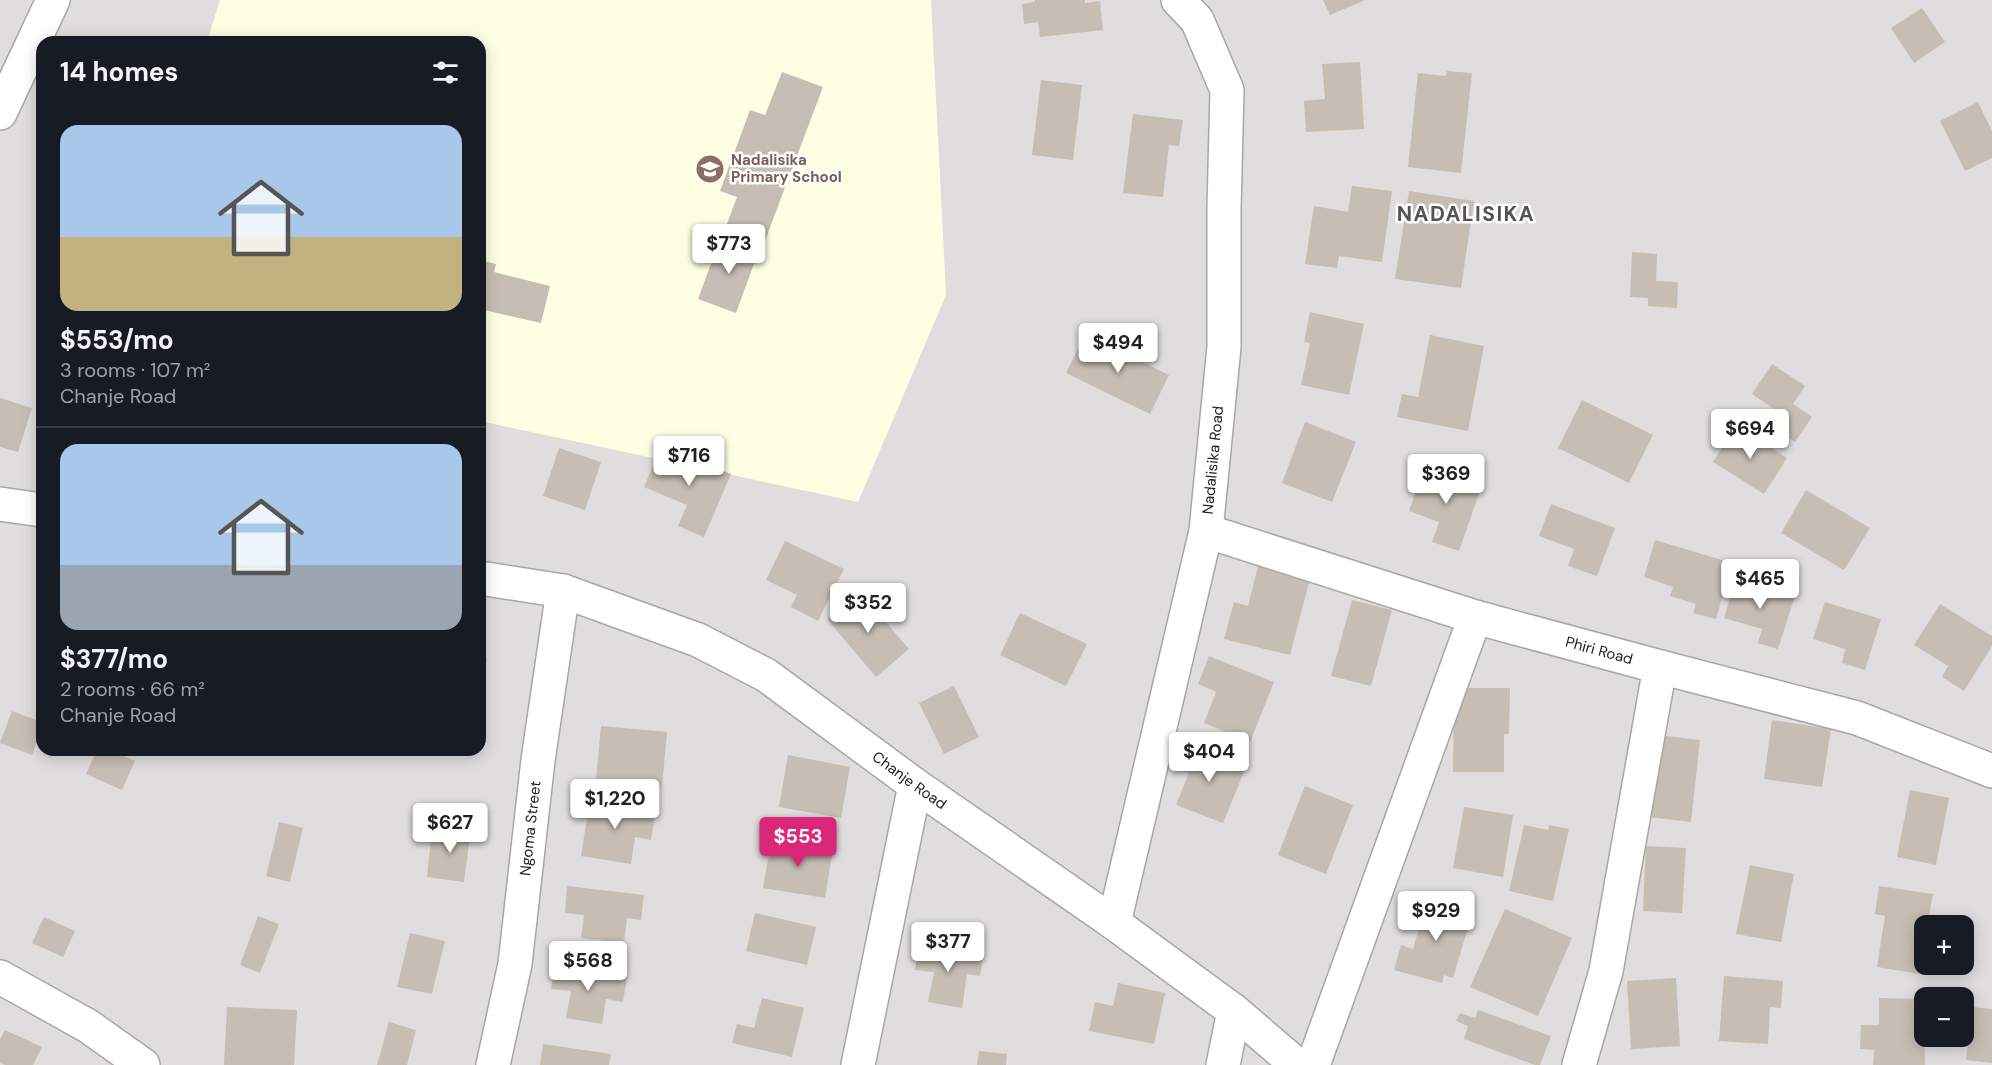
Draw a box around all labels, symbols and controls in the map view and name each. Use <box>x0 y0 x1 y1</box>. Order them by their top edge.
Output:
text: 14 homes <box>60 55 178 89</box>
icon: filters <box>429 56 462 89</box>
place label: Nadalisika Primary School <box>731 150 842 187</box>
school or university icon: Nadalisika Primary School <box>694 153 726 185</box>
icon: home <box>207 164 315 272</box>
district label: NADALISIKA <box>1397 200 1535 228</box>
pin: $773 <box>693 224 765 275</box>
text: $773 <box>706 230 752 256</box>
text: $553/mo <box>60 323 174 357</box>
pin: $494 <box>1082 323 1154 374</box>
text: $494 <box>1093 329 1143 355</box>
text: 3 rooms · 107 m² <box>60 357 210 383</box>
text: Chanje Road <box>60 383 176 409</box>
street label: Nadalisika Road <box>1198 405 1228 515</box>
pin: $694 <box>1714 409 1786 460</box>
text: $694 <box>1725 415 1775 441</box>
pin: $716 <box>653 436 725 487</box>
text: $716 <box>667 442 711 468</box>
pin: $369 <box>1410 454 1482 505</box>
text: $369 <box>1421 460 1471 486</box>
icon: home <box>207 483 315 591</box>
pin: $465 <box>1724 559 1796 610</box>
text: $465 <box>1735 565 1785 591</box>
pin: $352 <box>832 583 904 634</box>
text: $352 <box>844 589 892 615</box>
street label: Phiri Road <box>1563 632 1635 669</box>
text: $377/mo <box>60 642 168 676</box>
text: 2 rooms · 66 m² <box>60 676 205 702</box>
text: Chanje Road <box>60 702 176 728</box>
pin: $404 <box>1173 732 1245 783</box>
text: $404 <box>1183 738 1235 764</box>
street label: Chanje Road <box>868 747 951 814</box>
pin: $1,220 <box>566 779 664 830</box>
street label: Ngoma Street <box>515 780 546 877</box>
text: $1,220 <box>584 785 646 811</box>
pin: $627 <box>414 803 486 854</box>
text: $627 <box>427 809 473 835</box>
pin: $553 <box>762 817 834 868</box>
text: $553 <box>773 823 823 849</box>
pin: $929 <box>1400 891 1472 942</box>
text: $929 <box>1412 897 1460 923</box>
map controls <box>1914 915 1974 1047</box>
button: + <box>1914 915 1974 975</box>
pin: $377 <box>912 922 984 973</box>
text: $377 <box>925 928 971 954</box>
pin: $568 <box>552 941 624 992</box>
text: $568 <box>563 947 613 973</box>
button: − <box>1914 987 1974 1047</box>

